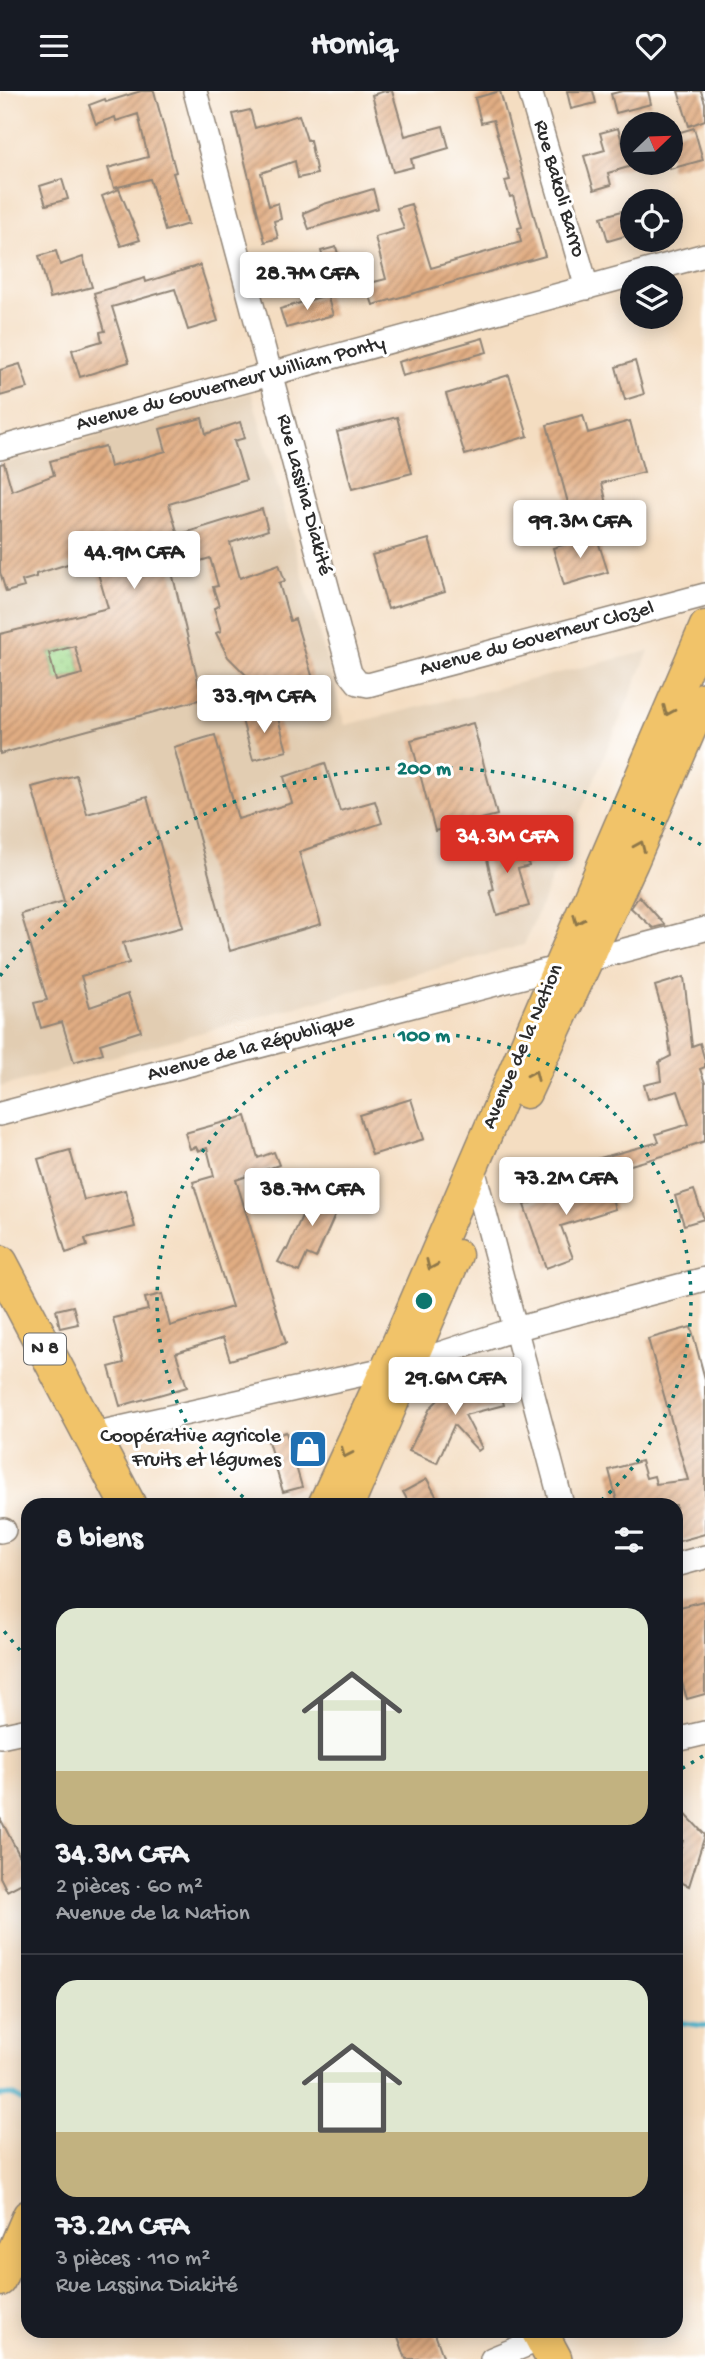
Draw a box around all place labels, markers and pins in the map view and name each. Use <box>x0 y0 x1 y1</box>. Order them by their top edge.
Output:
pin: 28.7M CFA <box>227 253 387 312</box>
pin: 99.3M CFA <box>500 501 660 560</box>
pin: 44.9M CFA <box>54 531 214 591</box>
pin: 33.9M CFA <box>184 675 344 735</box>
pin: 34.3M CFA <box>427 815 587 875</box>
pin: 73.2M CFA <box>486 1157 646 1217</box>
pin: 38.7M CFA <box>232 1169 392 1228</box>
centre of rings <box>412 1289 436 1313</box>
pin: 29.6M CFA <box>375 1357 535 1417</box>
place label: Coopérative agricole Fruits et légumes <box>100 1425 282 1474</box>
shop icon: Coopérative agricole Fruits et légumes <box>287 1428 329 1470</box>

